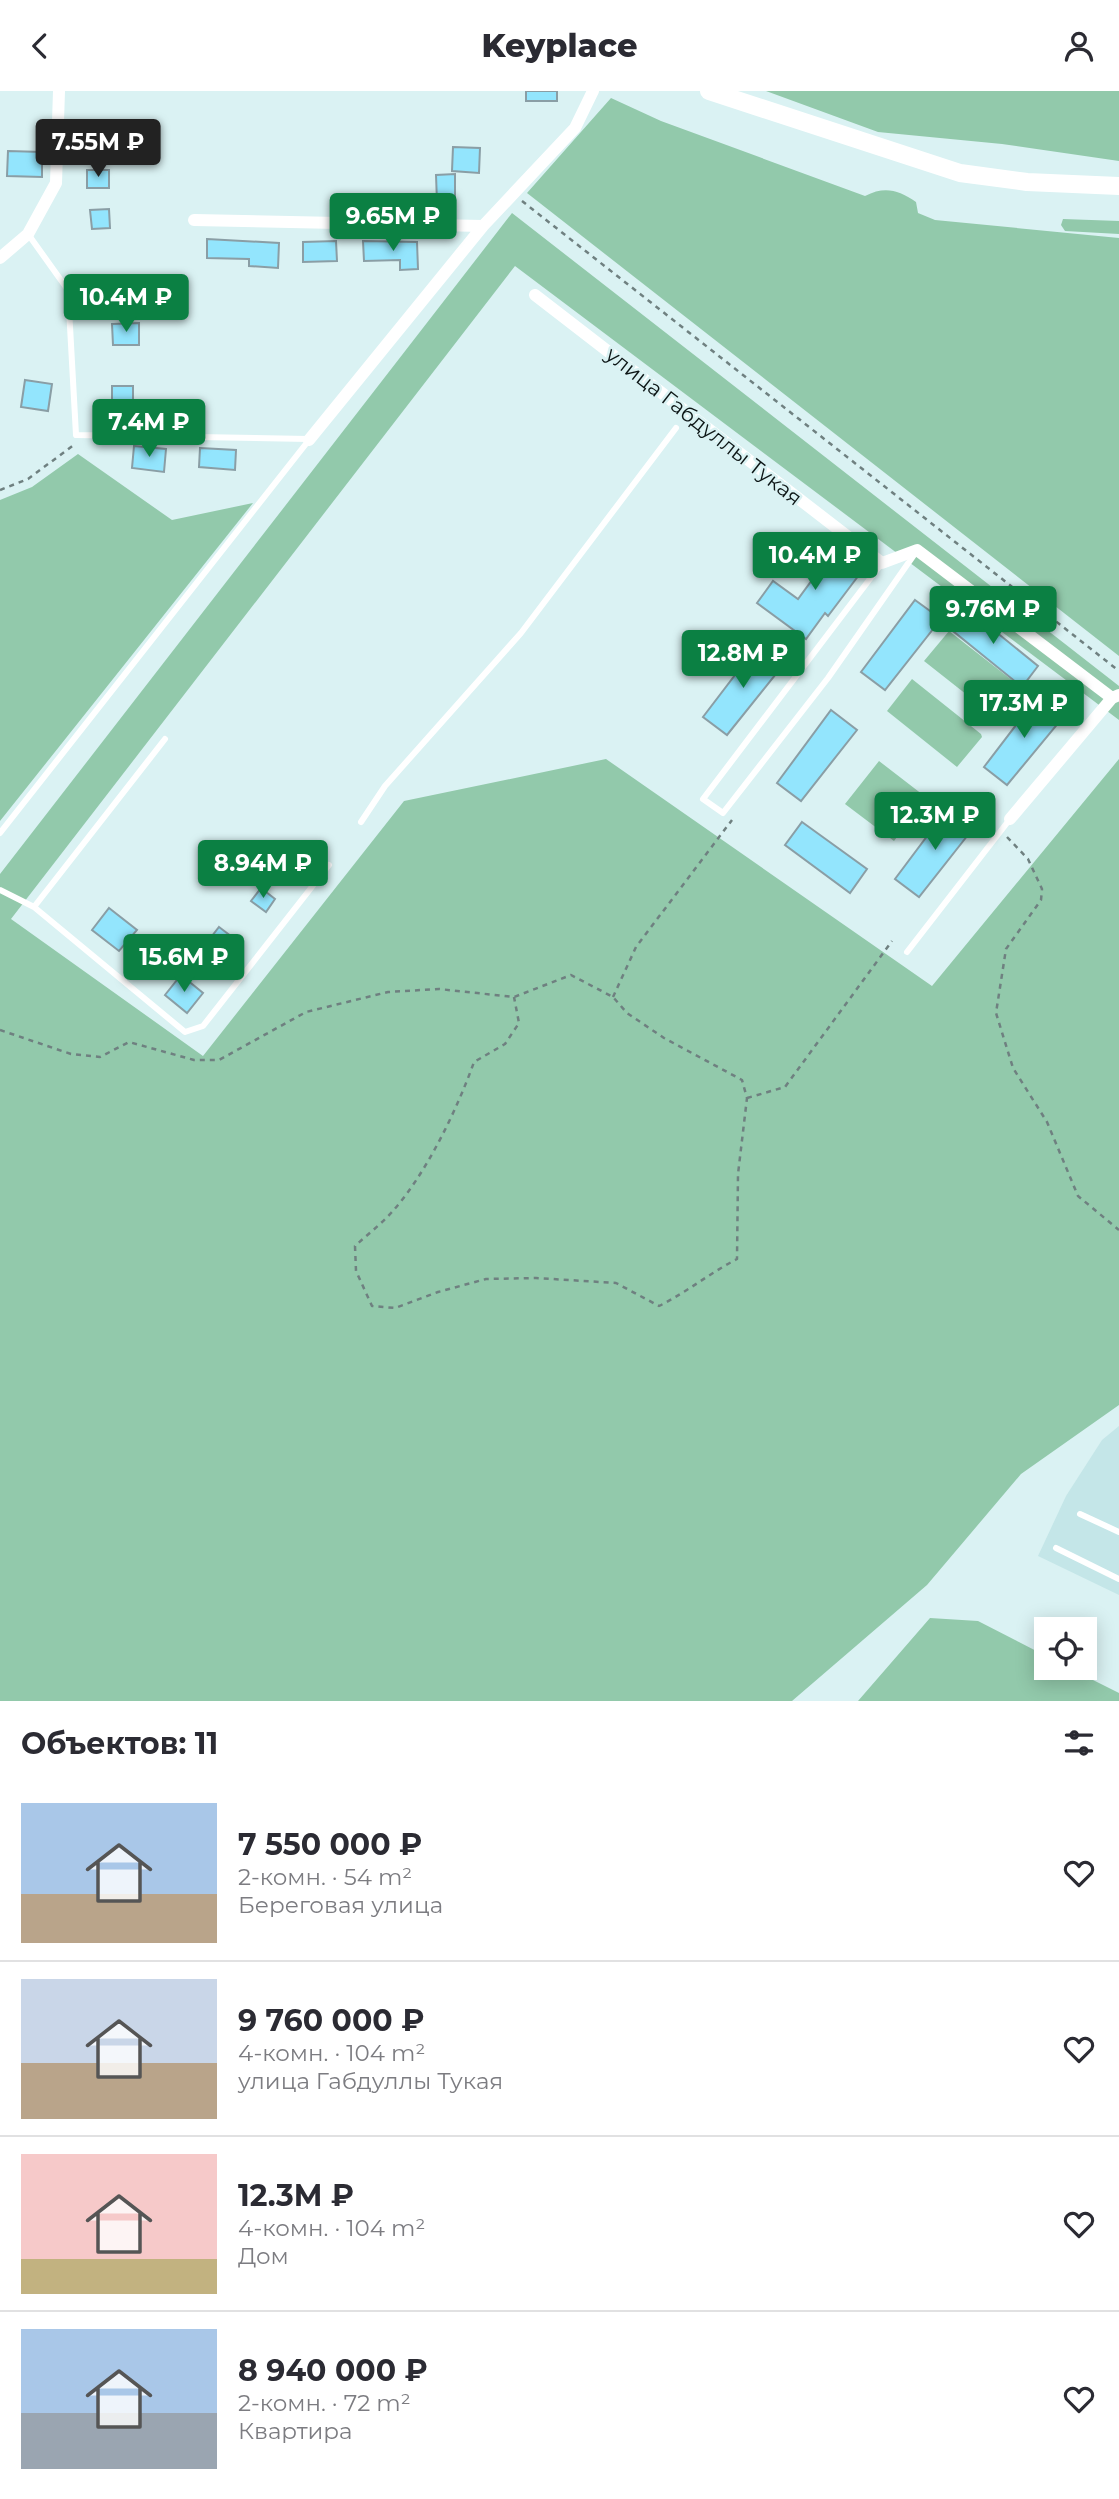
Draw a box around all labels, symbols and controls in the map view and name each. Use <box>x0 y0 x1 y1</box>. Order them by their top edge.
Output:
text: Keyplace <box>481 26 638 65</box>
icon: back <box>21 27 59 65</box>
icon: person <box>1060 27 1098 65</box>
pin: 7.55M ₽ <box>33 119 163 179</box>
text: 7.55M ₽ <box>52 128 144 156</box>
pin: 9.65M ₽ <box>328 193 458 253</box>
text: 9.65M ₽ <box>346 202 440 230</box>
pin: 10.4M ₽ <box>61 275 191 334</box>
text: 10.4M ₽ <box>80 283 172 311</box>
street label: улица Габдуллы Тукая <box>600 341 807 510</box>
pin: 7.4M ₽ <box>92 399 206 459</box>
text: 7.4M ₽ <box>108 408 190 436</box>
pin: 10.4M ₽ <box>750 533 880 592</box>
text: 10.4M ₽ <box>769 541 861 569</box>
pin: 9.76M ₽ <box>928 587 1058 646</box>
text: 9.76M ₽ <box>946 595 1040 623</box>
pin: 12.8M ₽ <box>678 631 808 690</box>
text: 12.8M ₽ <box>698 639 788 667</box>
pin: 17.3M ₽ <box>959 681 1089 740</box>
text: 17.3M ₽ <box>980 689 1068 717</box>
pin: 12.3M ₽ <box>870 793 1000 852</box>
text: 12.3M ₽ <box>890 801 980 829</box>
pin: 8.94M ₽ <box>198 841 328 900</box>
text: 8.94M ₽ <box>214 849 312 877</box>
pin: 15.6M ₽ <box>119 935 249 994</box>
text: 15.6M ₽ <box>139 943 229 971</box>
map controls <box>1034 1617 1097 1680</box>
button: locate <box>1034 1617 1097 1680</box>
icon: filters <box>1060 1724 1098 1762</box>
text: Объектов: 11 <box>21 1725 218 1762</box>
text: 7 550 000 ₽ <box>238 1826 422 1863</box>
icon: home <box>77 1831 161 1915</box>
icon: heart <box>1060 1854 1098 1892</box>
text: 2-комн. · 54 m² <box>238 1863 412 1891</box>
text: Береговая улица <box>238 1891 443 1919</box>
text: 9 760 000 ₽ <box>238 2002 424 2039</box>
icon: home <box>77 2007 161 2091</box>
icon: heart <box>1060 2030 1098 2068</box>
text: 4-комн. · 104 m² <box>238 2039 425 2067</box>
text: улица Габдуллы Тукая <box>238 2067 503 2095</box>
text: 12.3M ₽ <box>238 2177 354 2214</box>
icon: home <box>77 2182 161 2266</box>
icon: heart <box>1060 2205 1098 2243</box>
text: 4-комн. · 104 m² <box>238 2214 425 2242</box>
text: Дом <box>238 2242 289 2270</box>
text: 8 940 000 ₽ <box>238 2352 428 2389</box>
icon: home <box>77 2357 161 2441</box>
icon: heart <box>1060 2380 1098 2418</box>
text: 2-комн. · 72 m² <box>238 2389 411 2417</box>
text: Квартира <box>238 2417 352 2445</box>

